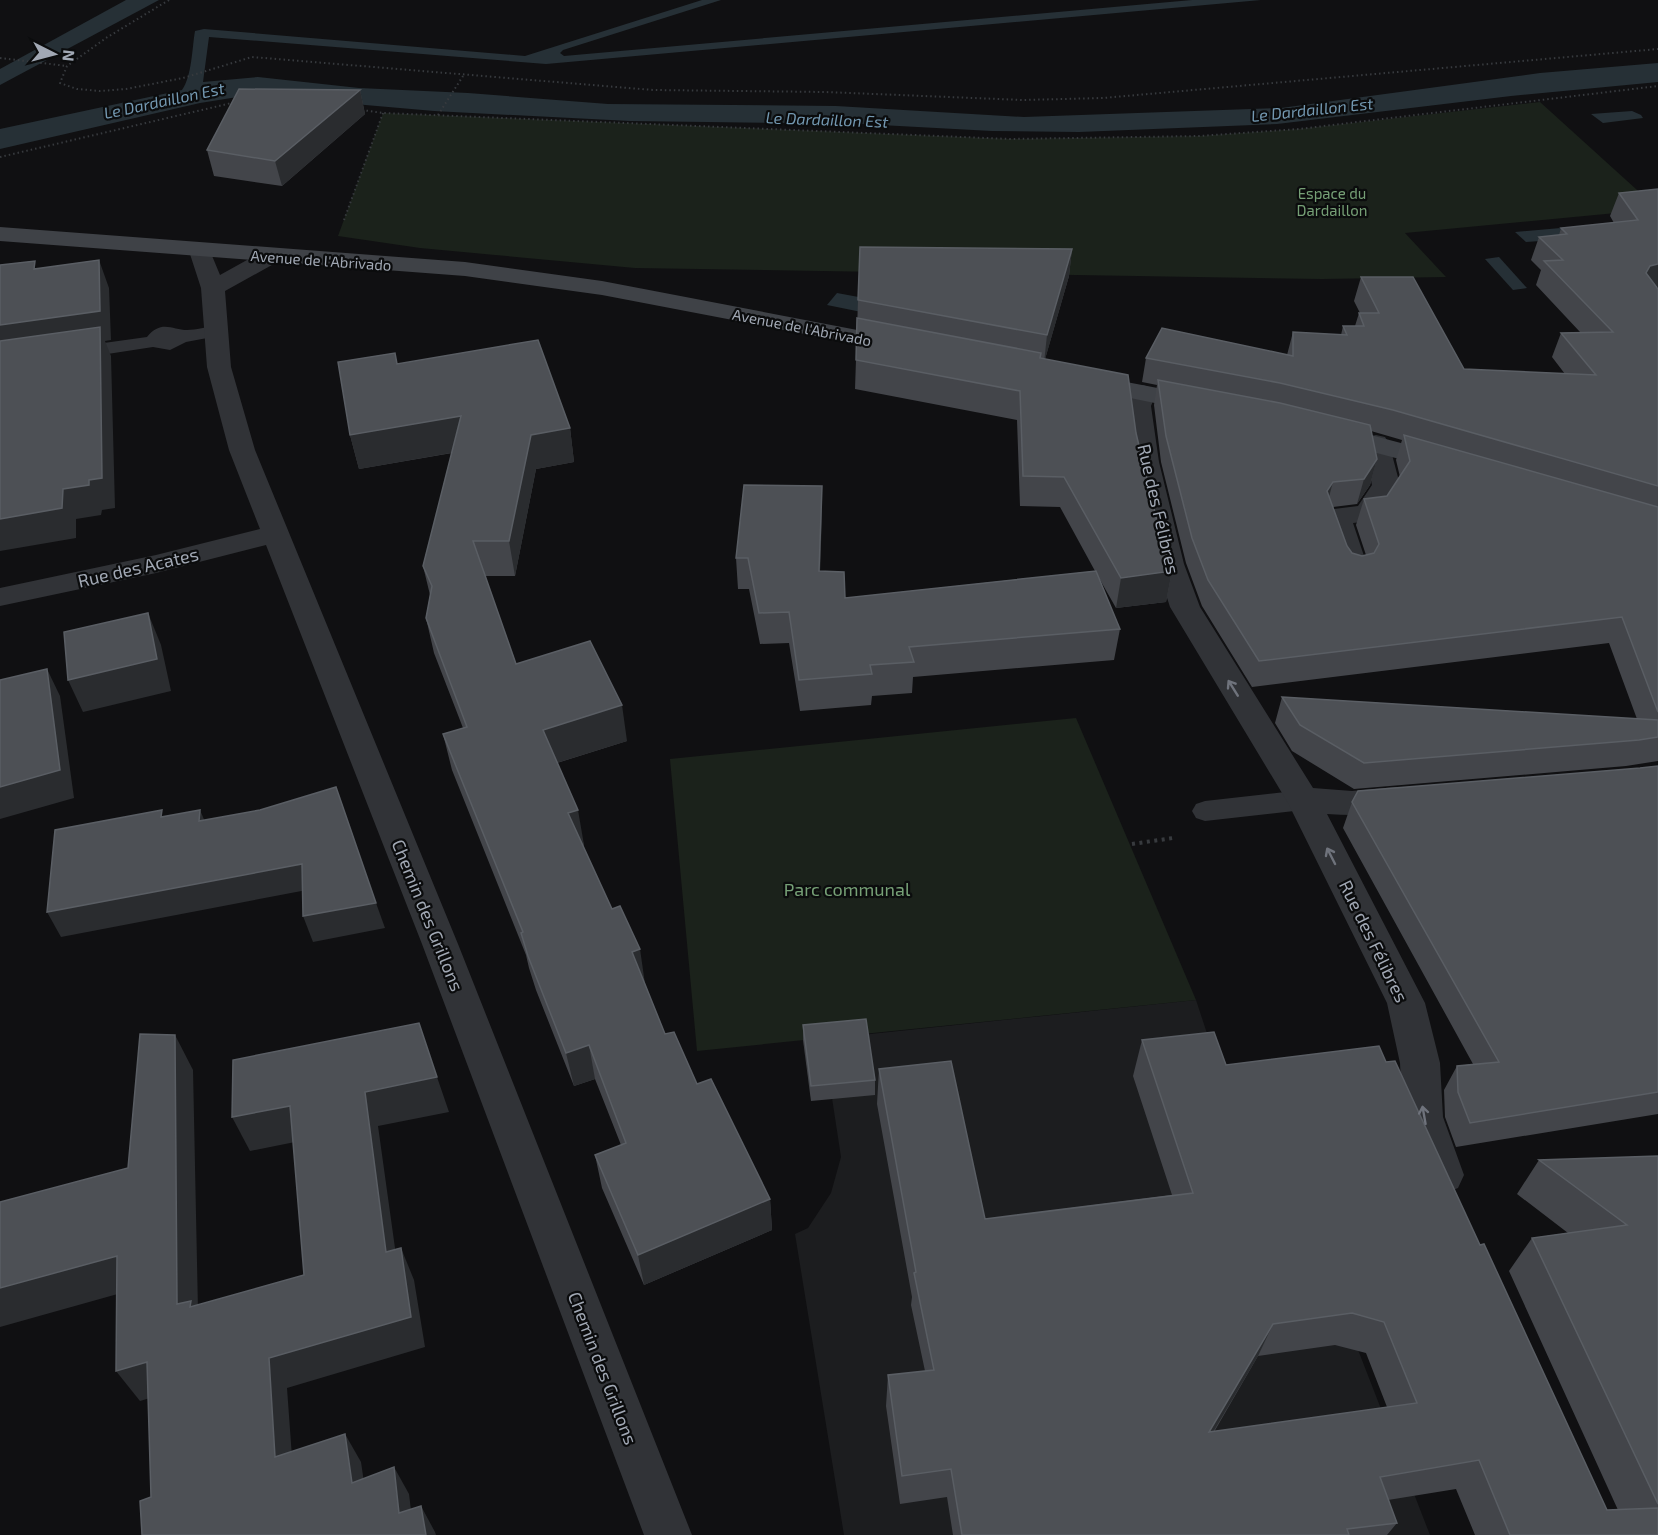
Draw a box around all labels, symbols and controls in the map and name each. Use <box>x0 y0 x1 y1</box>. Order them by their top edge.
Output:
north arrow <box>24 24 84 84</box>
text: N <box>59 49 79 62</box>
water label: Le Dardaillon Est <box>102 78 227 122</box>
water label: Le Dardaillon Est <box>1250 93 1375 125</box>
water label: Le Dardaillon Est <box>765 107 890 131</box>
park label: Espace du Dardaillon <box>1297 184 1367 219</box>
street label: Avenue de l'Abrivado <box>250 246 392 274</box>
street label: Avenue de l'Abrivado <box>731 305 873 349</box>
street label: Rue des Félibres <box>1133 442 1185 576</box>
street label: Rue des Acates <box>75 542 201 592</box>
one-way arrow <box>1226 680 1238 697</box>
street label: Chemin des Grillons <box>388 836 468 994</box>
one-way arrow <box>1325 848 1336 866</box>
street label: Rue des Félibres <box>1335 876 1413 1006</box>
park label: Parc communal <box>784 878 911 900</box>
one-way arrow <box>1418 1106 1429 1126</box>
street label: Chemin des Grillons <box>564 1289 642 1447</box>

